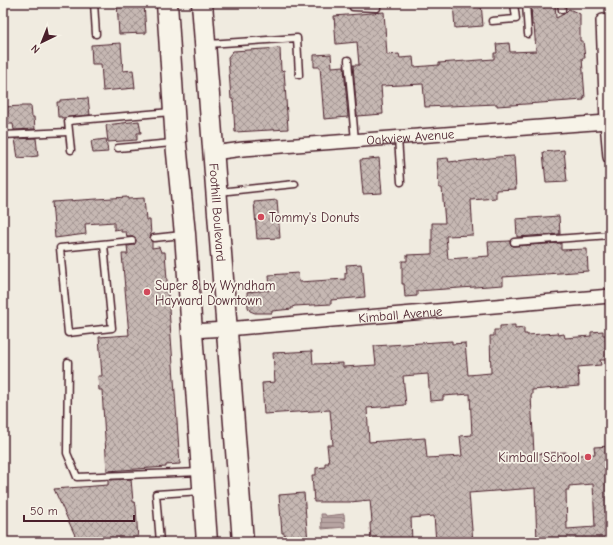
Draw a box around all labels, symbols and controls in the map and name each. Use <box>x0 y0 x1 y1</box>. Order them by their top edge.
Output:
north arrow <box>22 22 62 62</box>
text: N <box>28 42 43 56</box>
street label: Oakview Avenue <box>366 126 455 147</box>
street label: Foothill Boulevard <box>207 163 229 262</box>
place label: Tommy's Donuts <box>269 210 359 225</box>
marker: Tommy's Donuts <box>256 212 266 222</box>
place label: Super 8 by Wyndham Hayward Downtown <box>155 278 275 308</box>
marker: Super 8 by Wyndham Hayward Downtown <box>142 287 152 297</box>
street label: Kimball Avenue <box>358 303 443 325</box>
place label: Kimball School <box>498 450 580 465</box>
marker: Kimball School <box>583 452 593 462</box>
scale bar <box>24 497 134 523</box>
text: 50 m <box>30 504 58 518</box>

